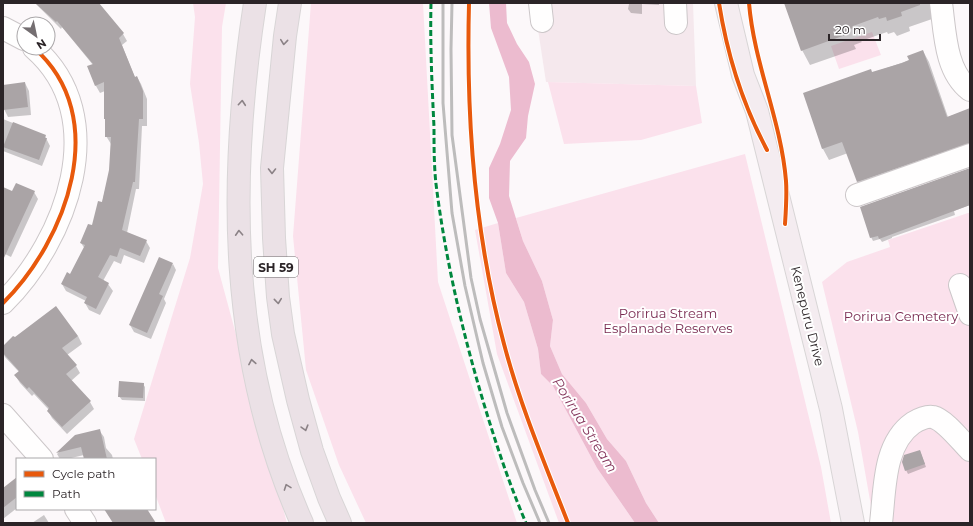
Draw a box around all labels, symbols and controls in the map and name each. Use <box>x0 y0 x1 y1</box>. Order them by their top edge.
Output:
north arrow <box>16 16 56 56</box>
scale bar <box>829 16 880 42</box>
text: 20 m <box>835 22 866 37</box>
text: N <box>34 36 49 53</box>
one-way arrow <box>280 39 289 45</box>
one-way arrow <box>238 100 247 106</box>
one-way arrow <box>268 168 276 174</box>
one-way arrow <box>234 230 243 236</box>
road number: SH 59 <box>254 257 298 277</box>
street label: Kenepuru Drive <box>788 264 828 368</box>
one-way arrow <box>274 298 283 304</box>
park label: Porirua Stream Esplanade Reserves <box>603 305 733 336</box>
park label: Porirua Cemetery <box>844 308 959 324</box>
one-way arrow <box>249 359 257 365</box>
water label: Porirua Stream <box>549 374 621 476</box>
one-way arrow <box>301 425 309 431</box>
legend <box>16 458 156 510</box>
text: Cycle path <box>52 466 115 481</box>
one-way arrow <box>283 484 291 491</box>
text: Path <box>52 486 81 501</box>

